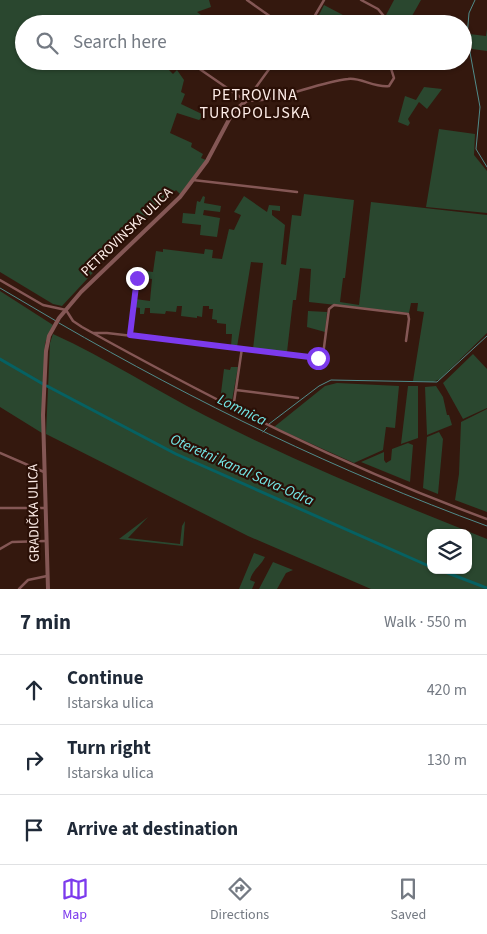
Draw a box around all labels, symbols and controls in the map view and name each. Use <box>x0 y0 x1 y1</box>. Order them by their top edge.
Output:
search box <box>15 15 472 70</box>
icon: search <box>33 29 61 57</box>
text: Search here <box>73 29 167 56</box>
district label: PETROVINA TUROPOLJSKA <box>199 84 311 124</box>
street label: PETROVINSKA ULICA <box>77 183 178 281</box>
route end <box>126 267 149 290</box>
route start <box>307 347 330 370</box>
water label: Lomnica <box>214 389 270 431</box>
water label: Oteretni kanal Sava-Odra <box>167 429 317 511</box>
street label: GRADIČKA ULICA <box>23 463 45 562</box>
map controls <box>427 529 472 574</box>
button: layers <box>427 529 472 574</box>
text: 7 min <box>20 607 71 637</box>
text: Walk · 550 m <box>384 611 467 633</box>
text: Continue <box>67 665 144 692</box>
icon: ahead <box>20 676 48 704</box>
text: 420 m <box>427 679 467 701</box>
text: Istarska ulica <box>67 692 154 714</box>
text: Turn right <box>67 735 151 762</box>
icon: right <box>20 746 48 774</box>
text: 130 m <box>427 749 467 771</box>
text: Istarska ulica <box>67 762 154 784</box>
icon: arrive <box>20 816 48 844</box>
text: Arrive at destination <box>67 816 238 843</box>
tab: Map <box>61 875 89 925</box>
tab: Directions <box>210 875 269 925</box>
tab: Saved <box>391 875 426 925</box>

